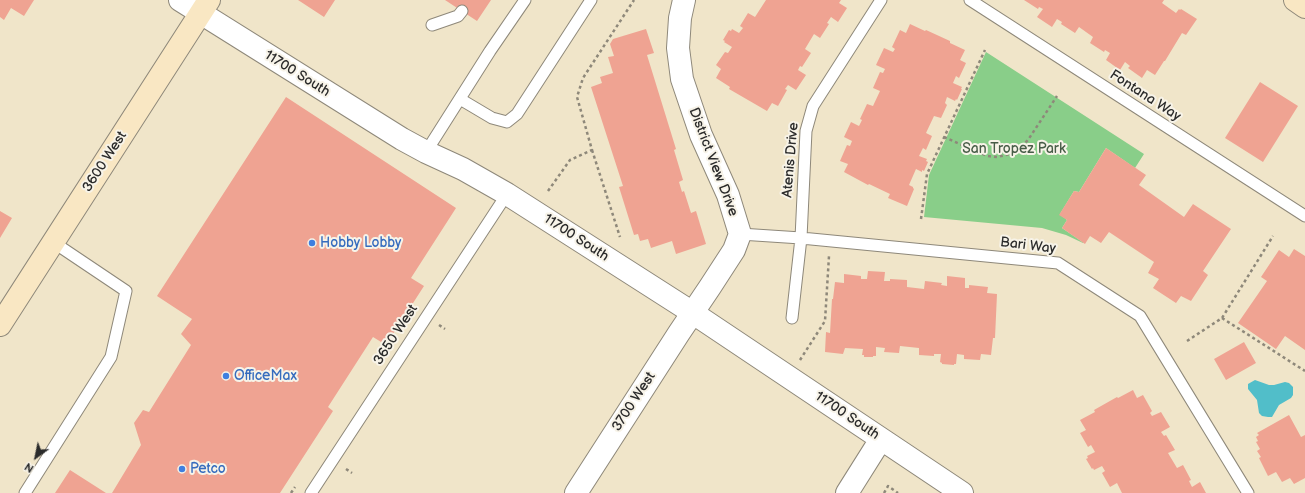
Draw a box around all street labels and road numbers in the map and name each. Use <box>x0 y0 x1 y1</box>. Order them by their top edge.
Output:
street label: 11700 South <box>261 47 333 101</box>
street label: Fontana Way <box>1106 67 1184 125</box>
street label: District View Drive <box>685 105 741 219</box>
street label: Atenis Drive <box>779 122 803 198</box>
street label: 3600 West <box>79 129 131 195</box>
street label: 11700 South <box>540 211 612 265</box>
street label: Bari Way <box>999 234 1057 258</box>
street label: 3650 West <box>370 302 422 368</box>
street label: 3700 West <box>609 369 659 435</box>
street label: 11700 South <box>812 388 882 444</box>

